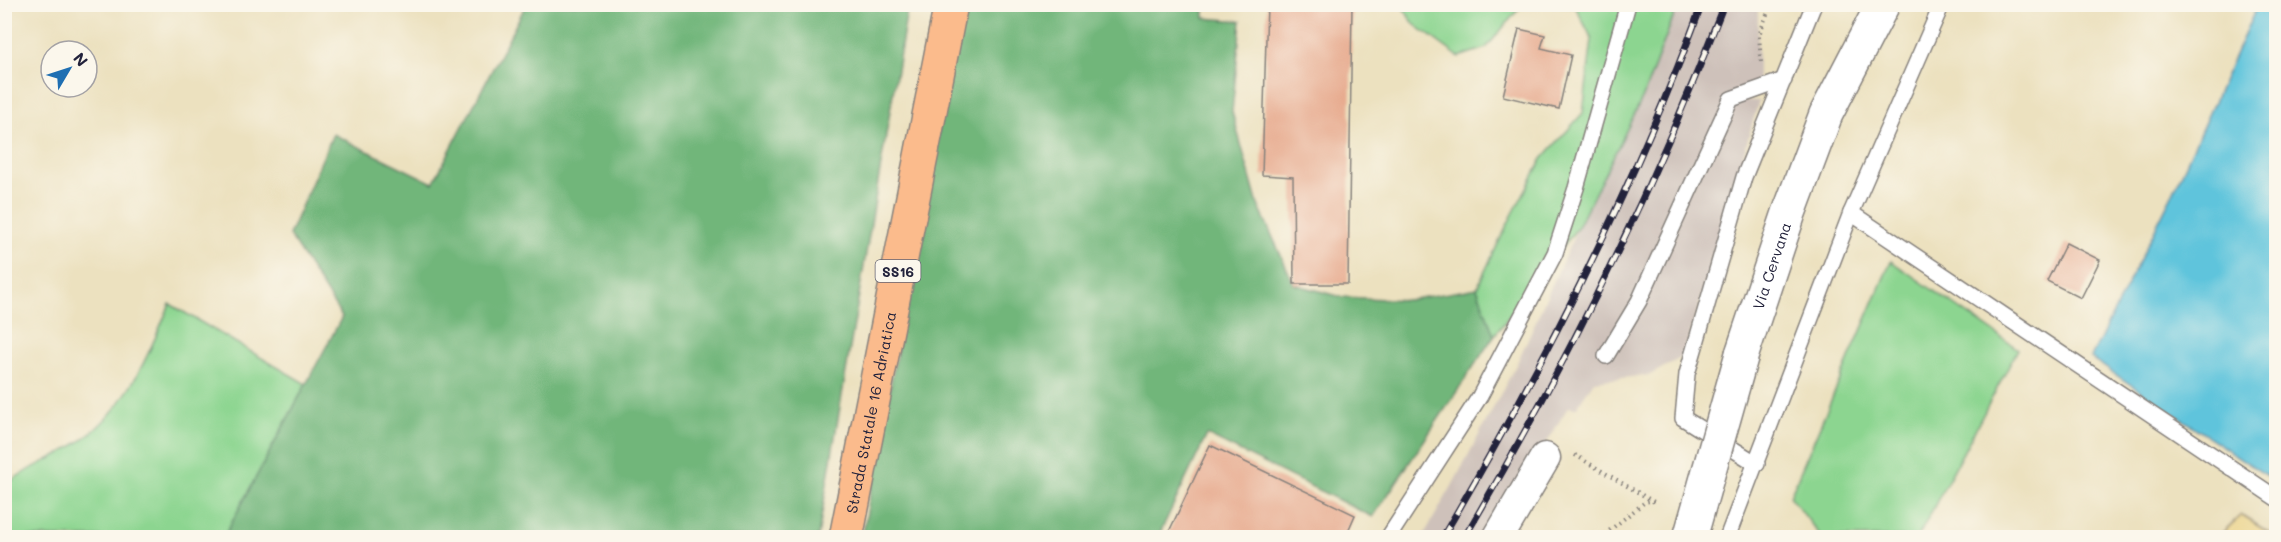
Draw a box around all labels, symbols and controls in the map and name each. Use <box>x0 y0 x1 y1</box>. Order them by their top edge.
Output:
north arrow <box>39 39 99 99</box>
text: N <box>69 48 93 71</box>
street label: Via Cervana <box>1748 219 1795 312</box>
road number: SS16 <box>876 260 920 282</box>
street label: Strada Statale 16 Adriatica <box>841 310 900 515</box>

